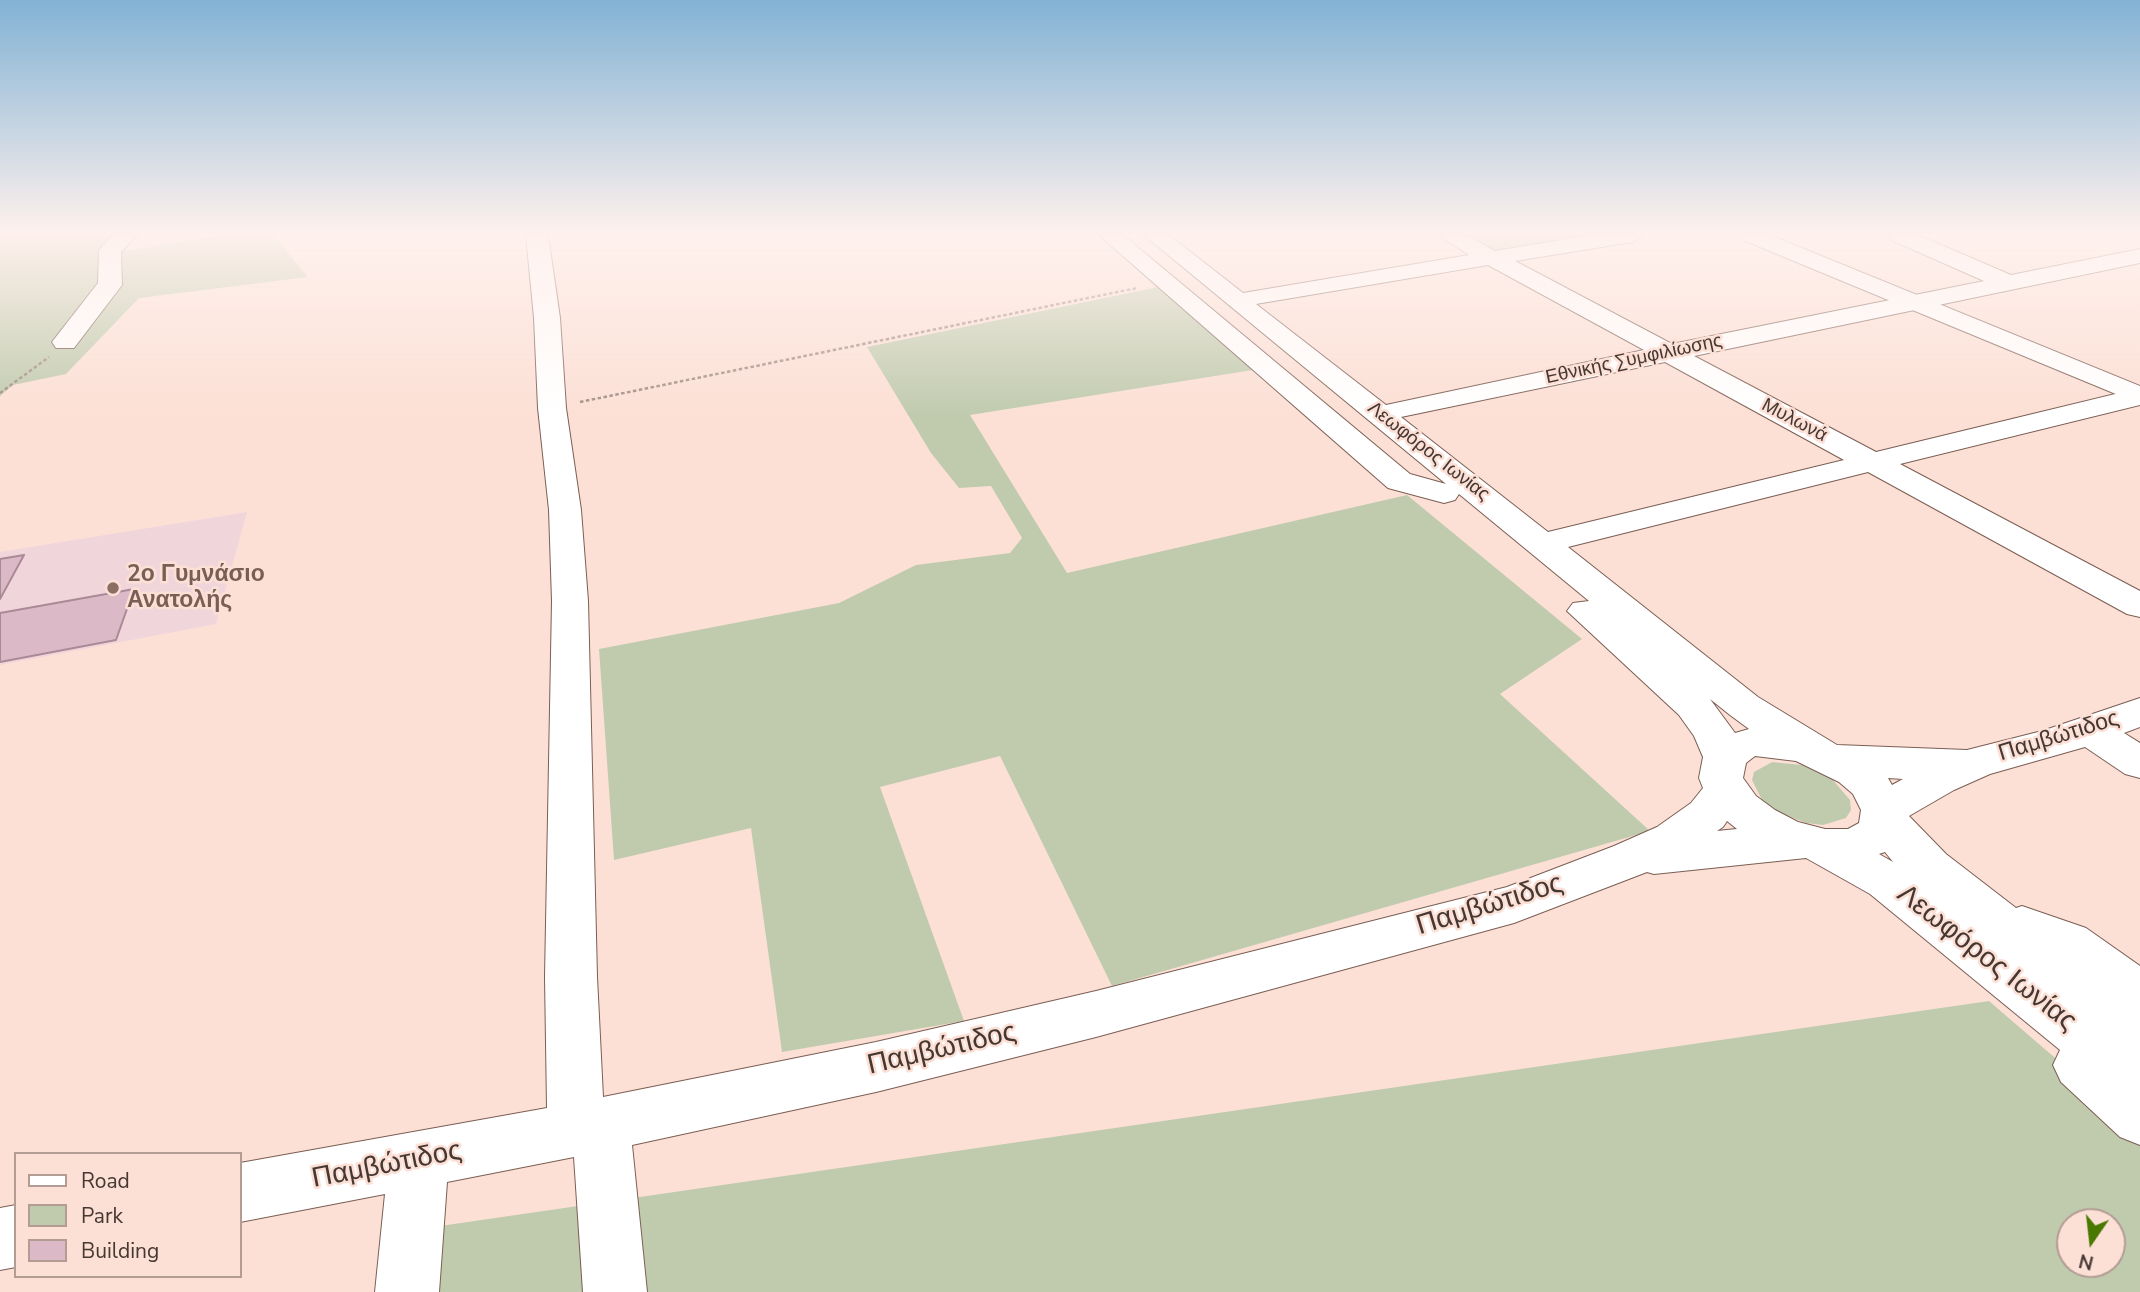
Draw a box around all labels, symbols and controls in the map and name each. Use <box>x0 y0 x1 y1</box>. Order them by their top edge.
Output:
street label: Εθνικής Συμφιλίωσης <box>1544 330 1724 390</box>
street label: Μυλωνά <box>1757 394 1831 448</box>
street label: Λεωφόρος Ιωνίας <box>1363 397 1493 507</box>
place label: 2ο Γυμνάσιο Ανατολής <box>127 561 265 615</box>
marker: 2ο Γυμνάσιο Ανατολής <box>105 580 121 596</box>
street label: Παμβώτιδος <box>1995 706 2123 768</box>
street label: Παμβώτιδος <box>1413 868 1567 944</box>
street label: Λεωφόρος Ιωνίας <box>1890 878 2082 1040</box>
street label: Παμβώτιδος <box>864 1017 1020 1083</box>
street label: Παμβώτιδος <box>309 1135 465 1197</box>
legend <box>14 1152 242 1278</box>
text: Road <box>81 1167 130 1195</box>
text: Park <box>81 1202 123 1230</box>
north arrow <box>2056 1208 2126 1278</box>
text: Building <box>81 1237 159 1265</box>
text: N <box>2076 1247 2096 1276</box>

